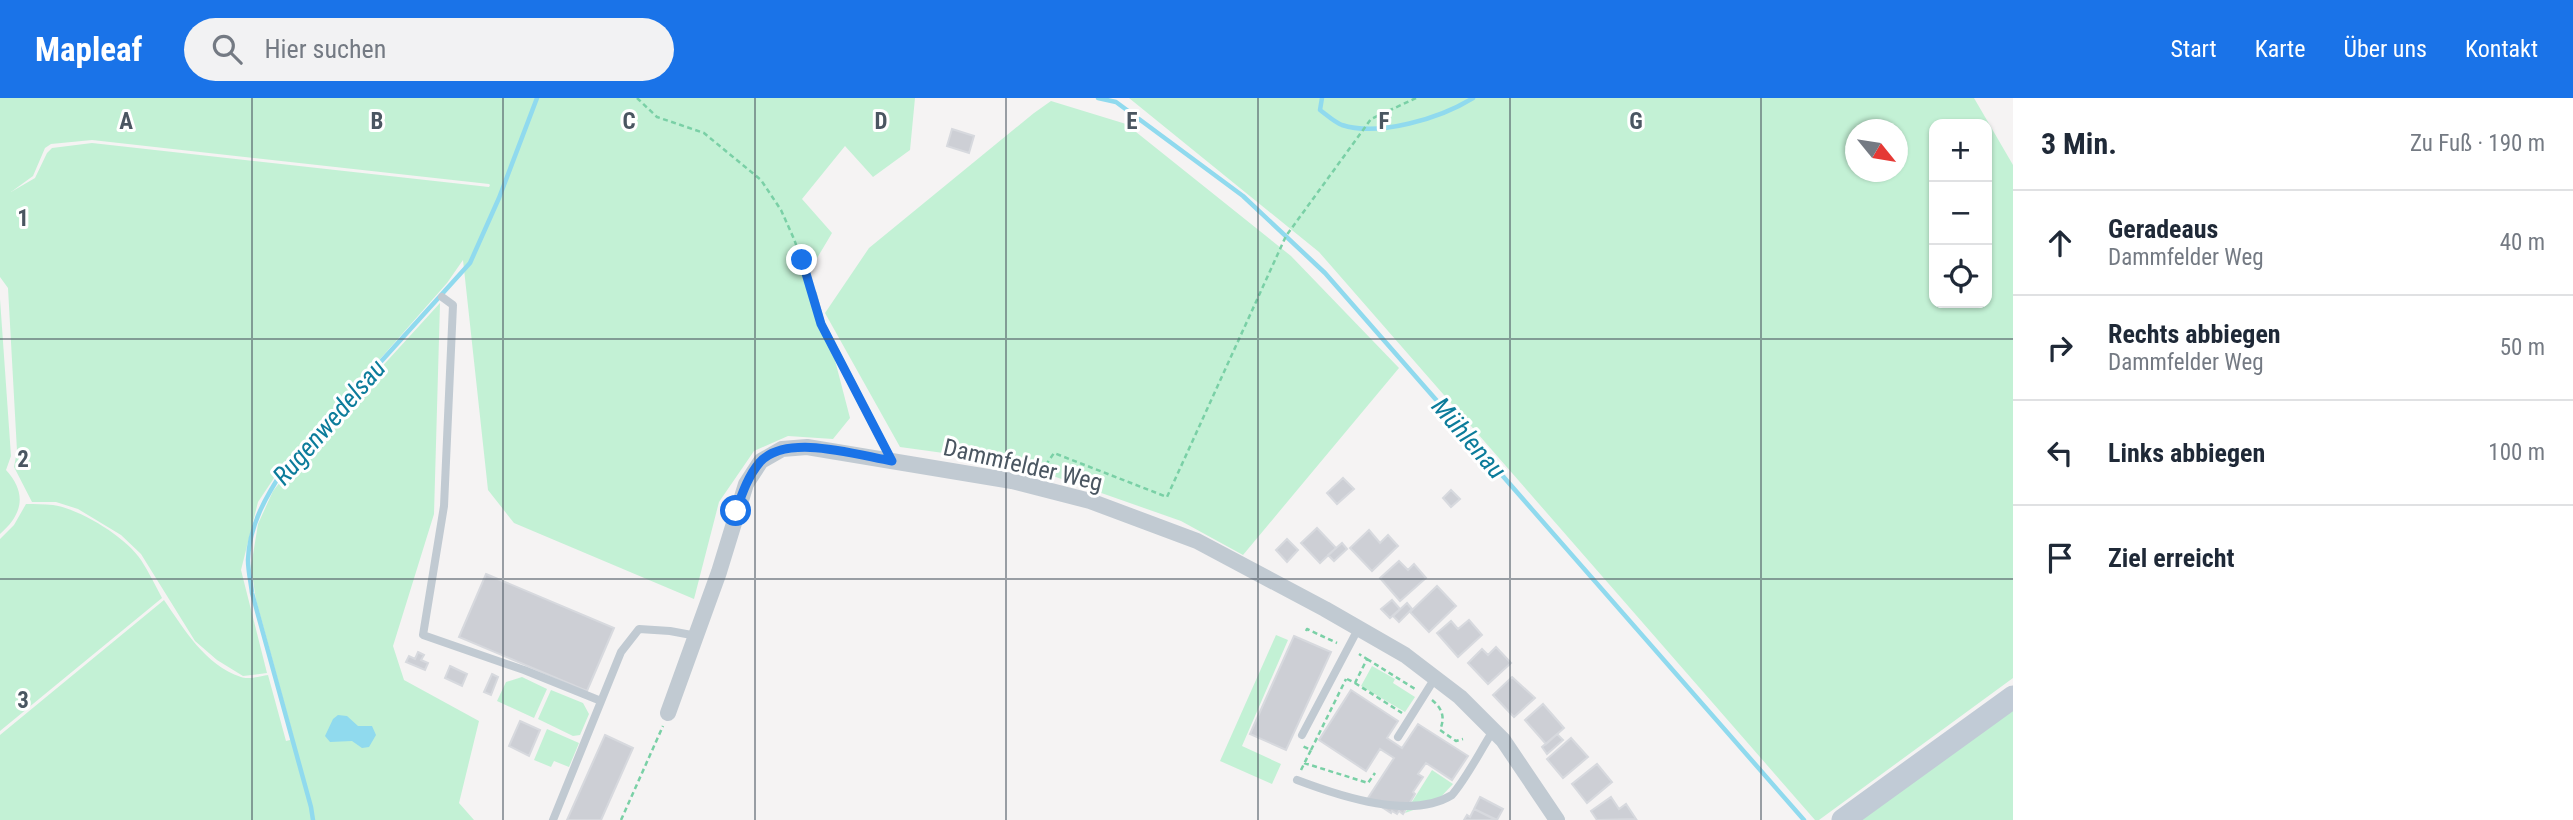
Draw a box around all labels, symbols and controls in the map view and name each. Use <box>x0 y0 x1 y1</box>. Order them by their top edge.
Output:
search box <box>184 18 674 81</box>
text: Mapleaf <box>35 30 142 69</box>
icon: search <box>208 30 246 68</box>
text: Hier suchen <box>264 34 386 64</box>
text: Start <box>2171 35 2217 63</box>
text: Karte <box>2255 35 2305 63</box>
text: Über uns <box>2343 35 2427 63</box>
text: Kontakt <box>2465 35 2538 63</box>
text: A <box>119 108 133 135</box>
text: B <box>371 108 383 135</box>
text: C <box>622 108 636 135</box>
text: D <box>875 108 888 135</box>
text: E <box>1126 108 1138 135</box>
text: F <box>1379 108 1390 135</box>
text: G <box>1629 108 1643 135</box>
north arrow <box>1845 119 1908 182</box>
map controls <box>1929 119 1992 308</box>
button: + <box>1929 119 1992 182</box>
text: 3 Min. <box>2041 126 2117 161</box>
text: Zu Fuß · 190 m <box>2410 130 2545 157</box>
button: − <box>1929 182 1992 245</box>
text: 1 <box>17 205 29 232</box>
text: Geradeaus <box>2108 214 2218 244</box>
icon: ahead <box>2041 224 2079 262</box>
text: 40 m <box>2500 229 2545 256</box>
route end <box>786 244 817 275</box>
text: Dammfelder Weg <box>2108 244 2264 271</box>
button: locate <box>1929 245 1992 308</box>
text: Rechts abbiegen <box>2108 319 2281 349</box>
icon: right <box>2041 329 2079 367</box>
text: 50 m <box>2500 334 2545 361</box>
text: Dammfelder Weg <box>2108 349 2264 376</box>
water label: Rugenwedelsau <box>266 353 392 491</box>
water label: Mühlenau <box>1426 391 1512 485</box>
street label: Dammfelder Weg <box>941 433 1105 497</box>
icon: left <box>2041 434 2079 472</box>
text: Links abbiegen <box>2108 438 2265 468</box>
text: 100 m <box>2488 439 2545 466</box>
text: 2 <box>17 446 29 473</box>
route start <box>720 495 751 526</box>
icon: arrive <box>2041 539 2079 577</box>
text: Ziel erreicht <box>2108 543 2234 573</box>
text: 3 <box>17 687 29 714</box>

